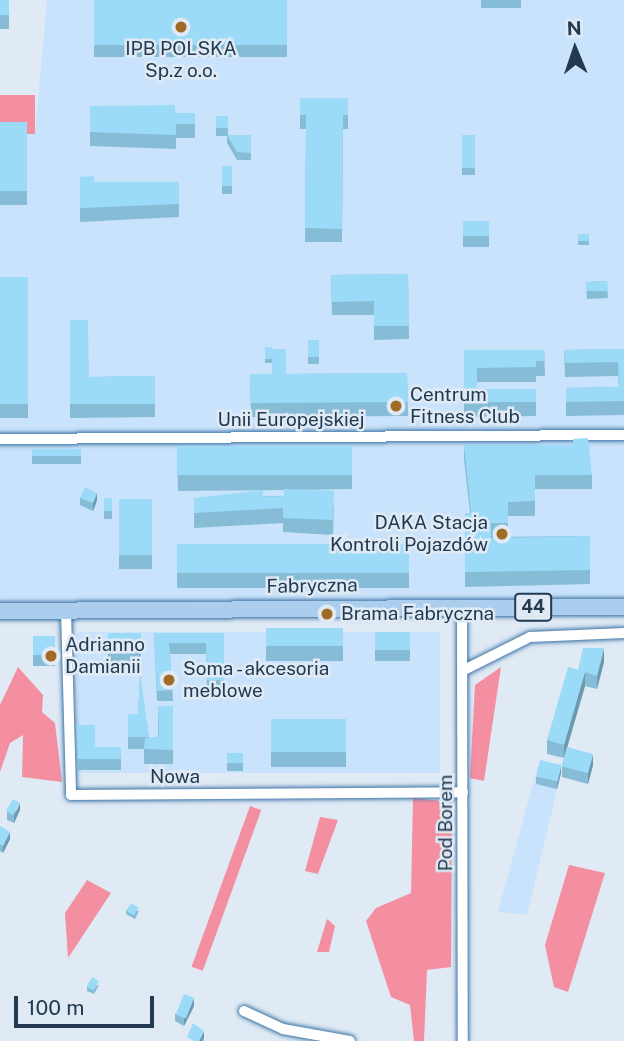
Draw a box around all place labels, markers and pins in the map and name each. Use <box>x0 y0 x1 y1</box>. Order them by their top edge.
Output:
marker: IPB POLSKA Sp.z o.o. <box>173 19 189 35</box>
place label: IPB POLSKA Sp.z o.o. <box>125 38 237 82</box>
place label: Centrum Fitness Club <box>410 384 520 428</box>
marker: Centrum Fitness Club <box>388 398 404 414</box>
place label: DAKA Stacja Kontroli Pojazdów <box>330 512 488 556</box>
marker: DAKA Stacja Kontroli Pojazdów <box>494 526 510 542</box>
place label: Brama Fabryczna <box>341 603 494 625</box>
marker: Brama Fabryczna <box>319 606 335 622</box>
place label: Adrianno Damianii <box>65 634 145 678</box>
marker: Adrianno Damianii <box>43 648 59 664</box>
place label: Soma - akcesoria meblowe <box>183 658 334 702</box>
marker: Soma - akcesoria meblowe <box>161 672 177 688</box>

